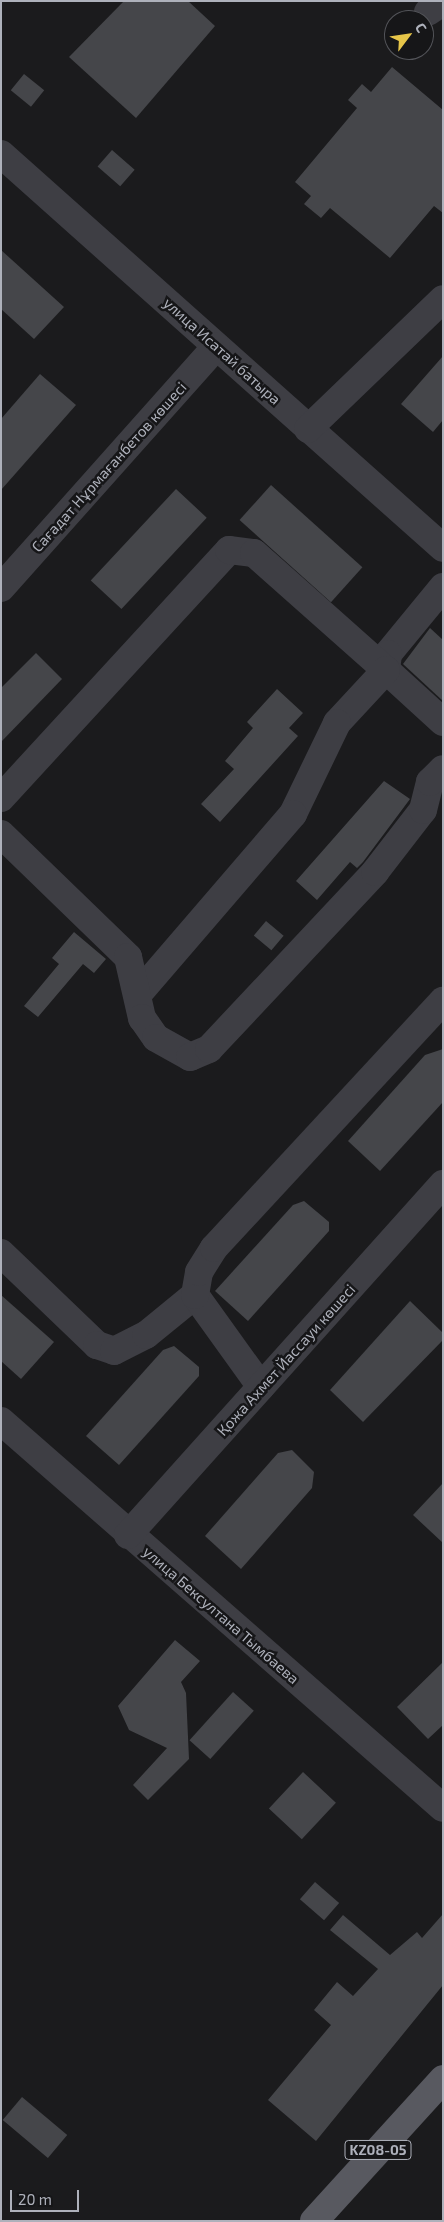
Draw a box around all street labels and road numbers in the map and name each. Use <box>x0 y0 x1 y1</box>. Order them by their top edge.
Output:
street label: улица Исатай батыра <box>160 294 284 408</box>
street label: Сағадат Нұрмағанбетов көшесі <box>28 378 190 556</box>
street label: Қожа Ахмет Йассауи көшесі <box>213 1280 359 1440</box>
street label: улица Бексултана Тымбаева <box>139 1542 303 1688</box>
road number: KZ08-05 <box>344 2138 412 2162</box>

